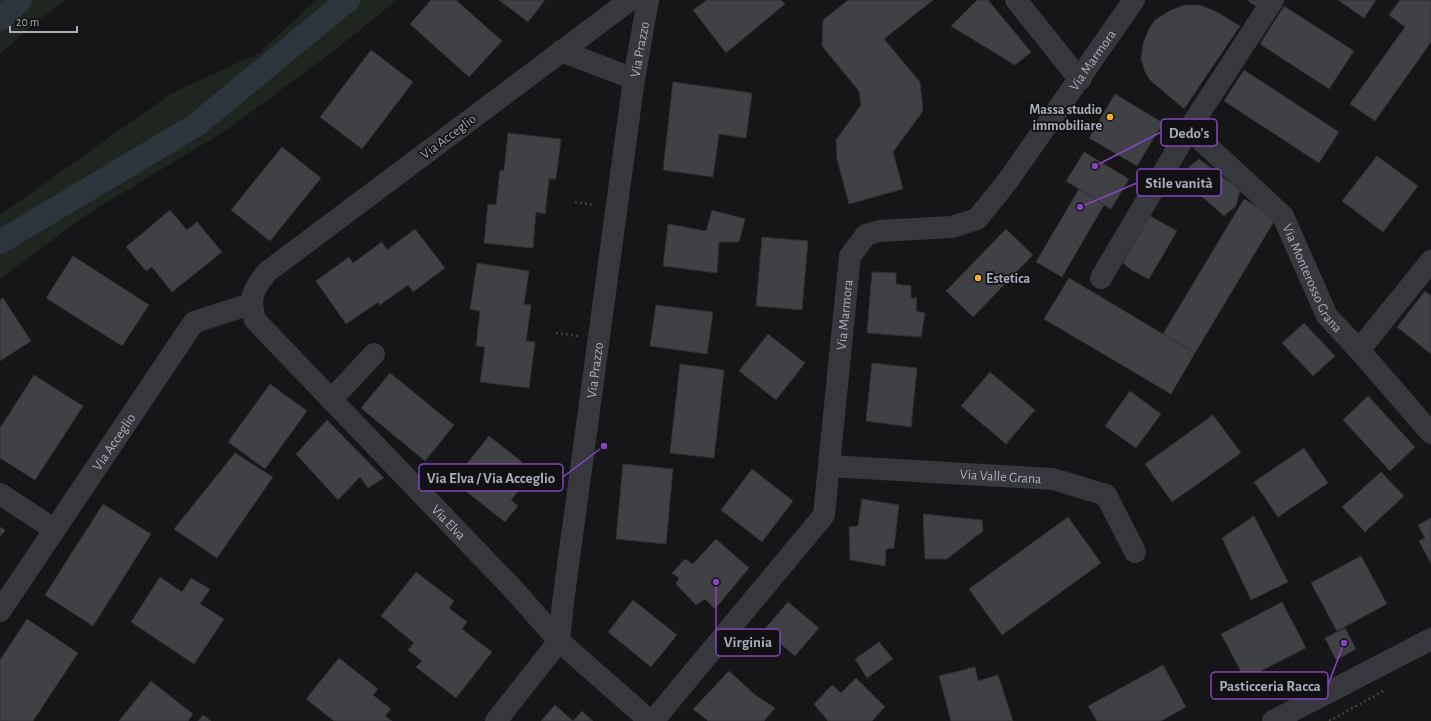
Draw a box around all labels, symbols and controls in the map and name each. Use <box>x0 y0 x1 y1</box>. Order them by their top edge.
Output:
scale bar <box>10 8 77 34</box>
text: 20 m <box>16 16 39 28</box>
street label: Via Prazzo <box>628 20 652 78</box>
street label: Via Marmora <box>1067 27 1119 93</box>
place label: Massa studio immobiliare <box>1029 103 1102 133</box>
street label: Via Acceglio <box>418 111 479 162</box>
marker: Massa studio immobiliare <box>1105 112 1115 122</box>
callout: Dedo's <box>1161 119 1217 146</box>
text: Dedo's <box>1169 126 1209 141</box>
callout: Stile vanità <box>1137 169 1221 196</box>
text: Stile vanità <box>1145 176 1213 191</box>
street label: Via Monterosso Grana <box>1279 222 1345 336</box>
place label: Estetica <box>986 272 1030 286</box>
marker: Estetica <box>973 273 983 283</box>
street label: Via Marmora <box>835 278 856 351</box>
street label: Via Prazzo <box>585 341 606 399</box>
street label: Via Acceglio <box>90 411 139 473</box>
callout: Via Elva / Via Acceglio <box>419 464 563 491</box>
street label: Via Valle Grana <box>959 468 1042 486</box>
text: Via Elva / Via Acceglio <box>427 471 555 486</box>
street label: Via Elva <box>428 503 468 543</box>
callout: Virginia <box>716 629 780 656</box>
text: Virginia <box>724 635 772 650</box>
callout: Pasticceria Racca <box>1211 672 1328 699</box>
text: Pasticceria Racca <box>1219 679 1321 694</box>

